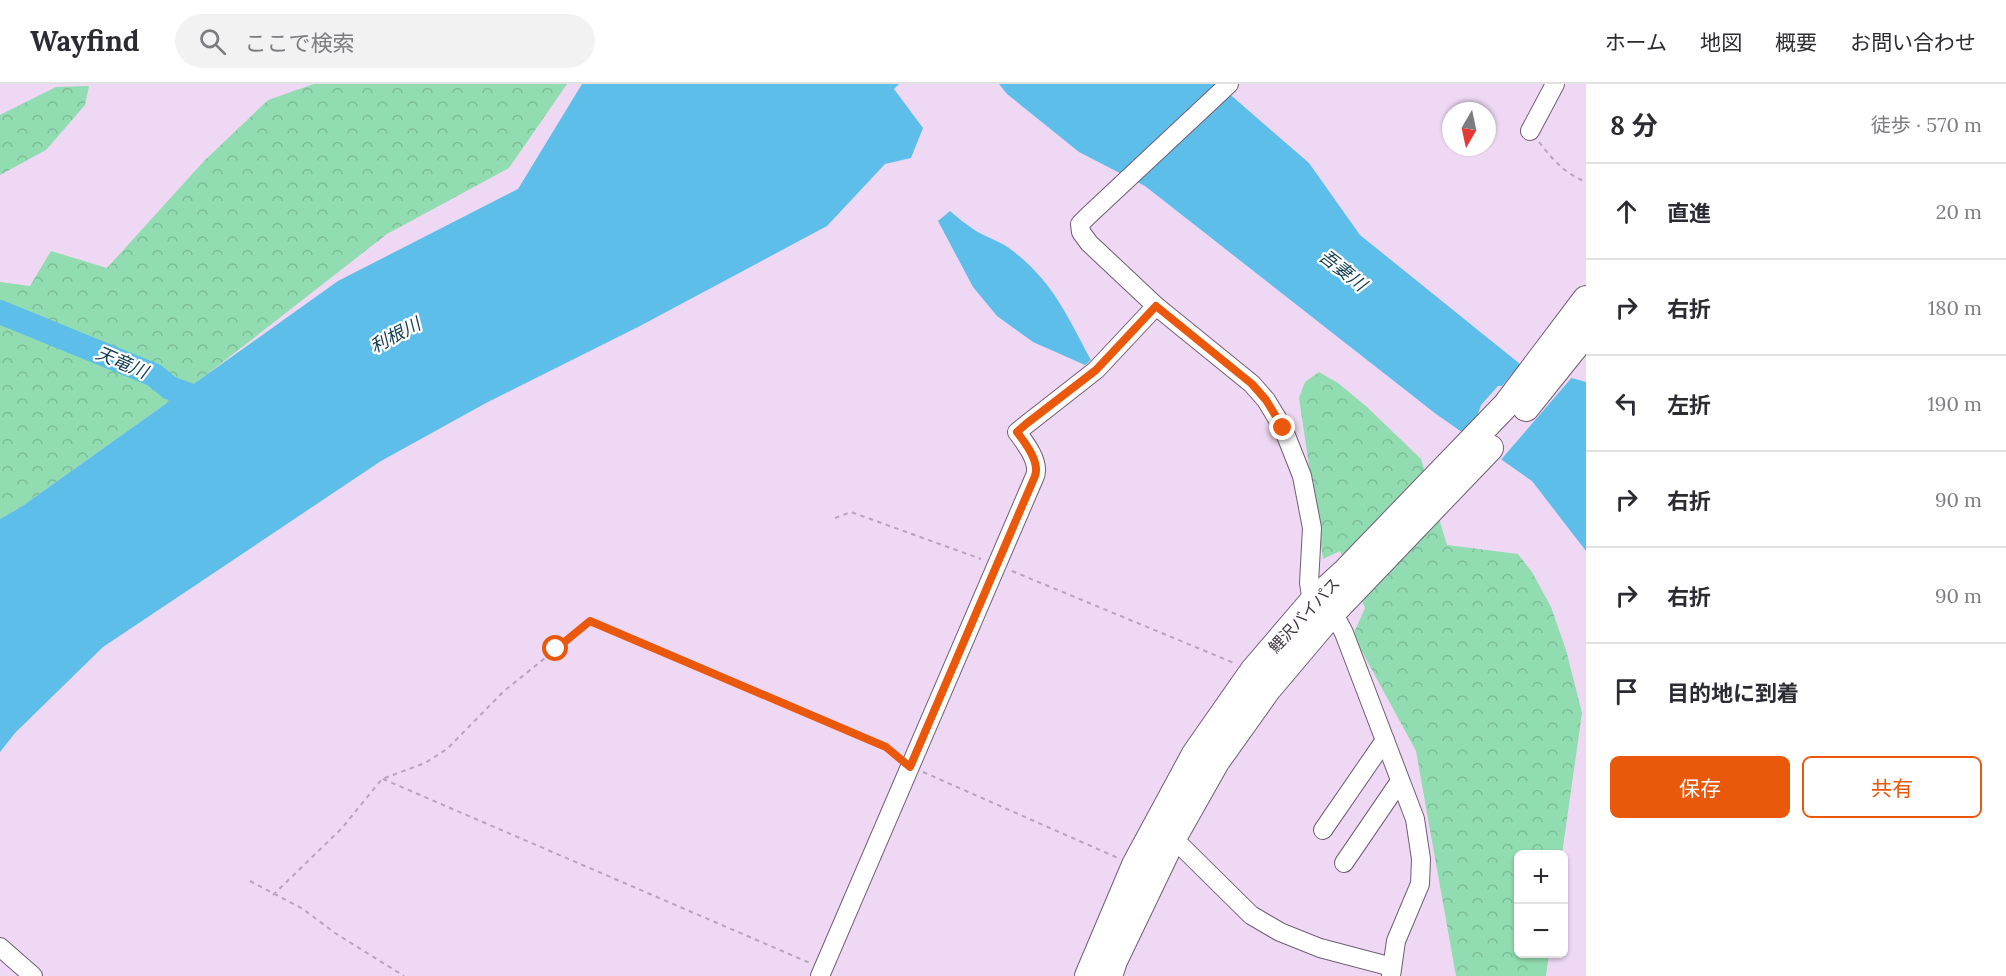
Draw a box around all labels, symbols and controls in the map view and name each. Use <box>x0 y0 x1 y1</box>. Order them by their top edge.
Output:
search box <box>175 14 595 68</box>
text: Wayfind <box>30 23 139 59</box>
icon: search <box>196 25 229 58</box>
text: ここで検索 <box>244 29 354 57</box>
text: ホーム <box>1605 29 1667 56</box>
text: 地図 <box>1700 29 1742 56</box>
text: 概要 <box>1775 29 1817 56</box>
text: お問い合わせ <box>1850 29 1976 56</box>
north arrow <box>1442 102 1496 156</box>
text: 8 分 <box>1610 109 1658 142</box>
text: 徒歩 · 570 m <box>1871 112 1982 137</box>
icon: ahead <box>1610 195 1643 228</box>
text: 直進 <box>1667 199 1711 227</box>
text: 20 m <box>1936 199 1982 224</box>
water label: 吾妻川 <box>1315 244 1373 297</box>
icon: right <box>1610 291 1643 324</box>
text: 右折 <box>1667 295 1711 323</box>
text: 180 m <box>1928 295 1982 320</box>
water label: 利根川 <box>366 311 426 358</box>
water label: 天竜川 <box>93 341 153 384</box>
icon: left <box>1610 387 1643 420</box>
text: 左折 <box>1667 391 1711 419</box>
text: 190 m <box>1928 391 1982 416</box>
route end <box>1269 414 1295 440</box>
icon: right <box>1610 483 1643 516</box>
text: 右折 <box>1667 487 1711 515</box>
text: 90 m <box>1935 487 1982 512</box>
street label: 鯉沢バイパス <box>1264 573 1344 657</box>
icon: right <box>1610 579 1643 612</box>
text: 右折 <box>1667 583 1711 611</box>
text: 90 m <box>1935 583 1982 608</box>
route start <box>542 635 568 661</box>
icon: arrive <box>1610 675 1643 708</box>
text: 目的地に到着 <box>1667 679 1799 707</box>
button: 保存 <box>1610 756 1790 818</box>
button: 共有 <box>1802 756 1982 818</box>
map controls <box>1514 850 1568 958</box>
button: + <box>1514 850 1568 904</box>
button: − <box>1514 904 1568 958</box>

